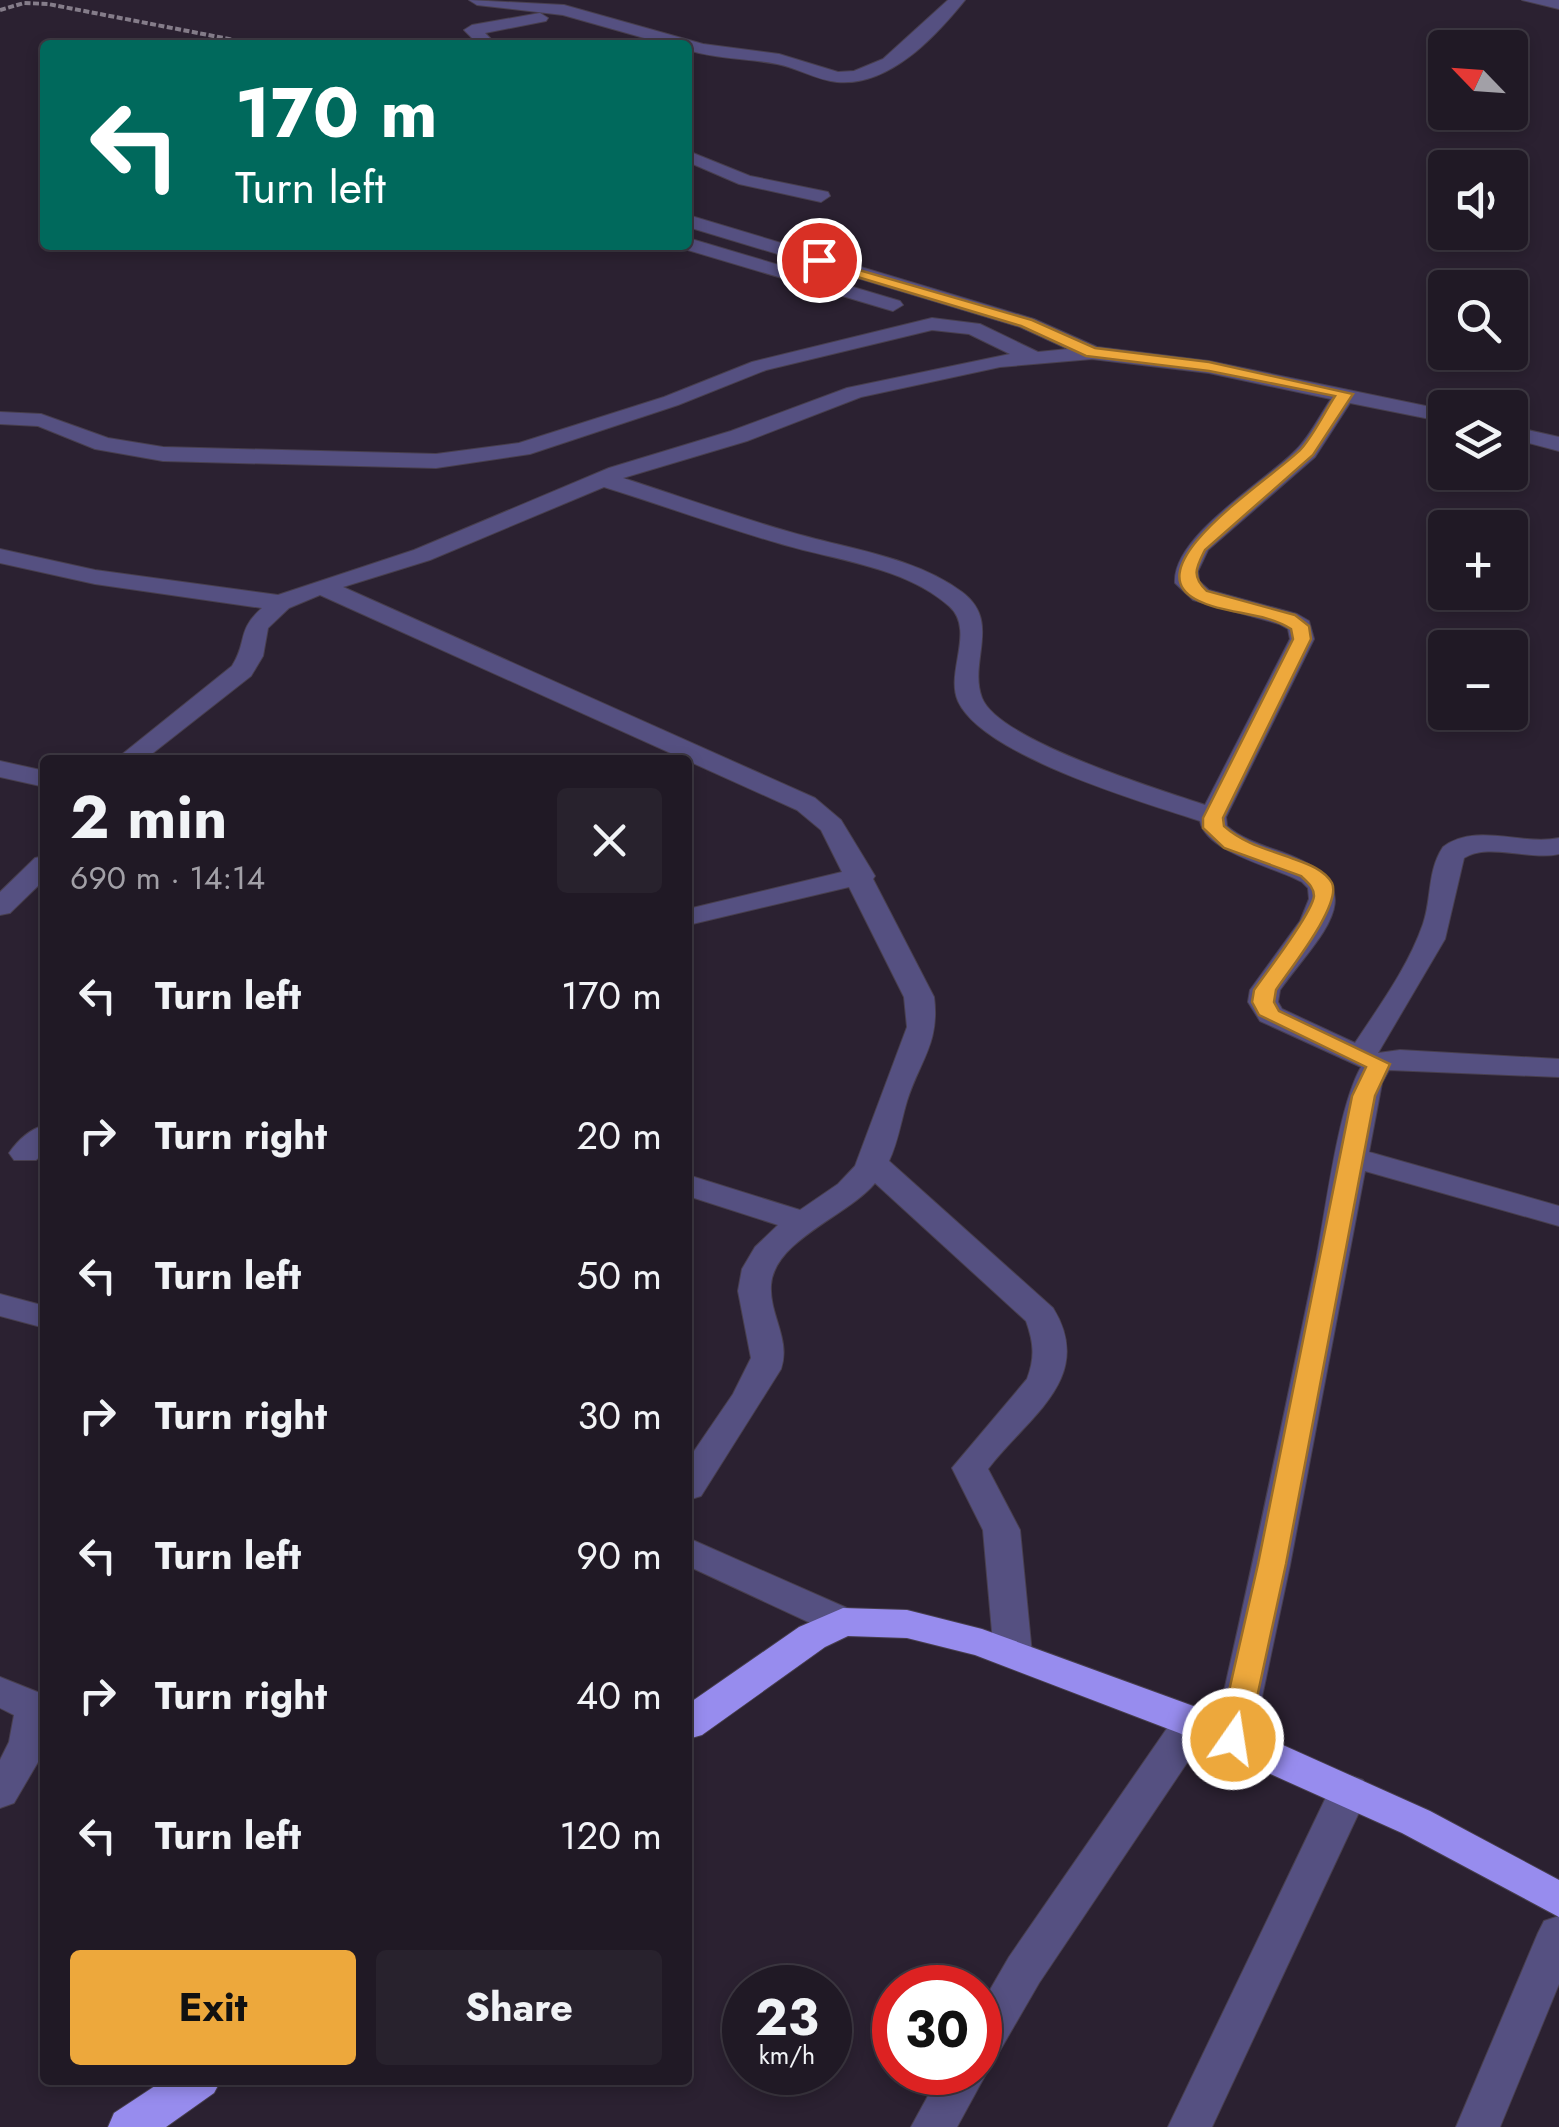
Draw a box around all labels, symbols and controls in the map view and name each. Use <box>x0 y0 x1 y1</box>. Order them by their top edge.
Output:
north arrow <box>1428 30 1528 130</box>
map controls <box>1428 30 1528 730</box>
text: 170 m <box>235 62 438 163</box>
icon: left <box>70 80 200 210</box>
button: sound <box>1428 150 1528 250</box>
text: Turn left <box>235 155 386 220</box>
pin <box>777 218 862 303</box>
icon: arrive <box>792 233 847 288</box>
button: search <box>1428 270 1528 370</box>
button: layers <box>1428 390 1528 490</box>
button: + <box>1428 510 1528 610</box>
button: − <box>1428 630 1528 730</box>
text: 2 min <box>70 774 228 861</box>
button: close <box>557 788 662 893</box>
text: 690 m · 14:14 <box>70 855 265 901</box>
icon: left <box>70 968 125 1023</box>
text: Turn left <box>155 968 301 1023</box>
text: 170 m <box>561 968 662 1023</box>
icon: right <box>70 1108 125 1163</box>
text: Turn right <box>155 1108 327 1163</box>
text: 20 m <box>577 1108 662 1163</box>
icon: left <box>70 1248 125 1303</box>
text: Turn left <box>155 1248 301 1303</box>
text: 50 m <box>577 1248 662 1303</box>
icon: right <box>70 1388 125 1443</box>
text: Turn right <box>155 1388 327 1443</box>
text: 30 m <box>577 1388 662 1443</box>
icon: left <box>70 1528 125 1583</box>
text: Turn left <box>155 1528 301 1583</box>
text: 90 m <box>576 1528 662 1583</box>
icon: right <box>70 1668 125 1723</box>
text: Turn right <box>155 1668 327 1723</box>
text: 40 m <box>576 1668 662 1723</box>
position arrow <box>1181 1687 1285 1791</box>
icon: left <box>70 1808 125 1863</box>
text: Turn left <box>155 1808 301 1863</box>
text: 120 m <box>559 1808 662 1863</box>
button: Exit <box>70 1950 356 2065</box>
button: Share <box>376 1950 662 2065</box>
speed limit sign: 30 <box>872 1965 1002 2095</box>
text: 23 <box>755 1981 819 2054</box>
text: km/h <box>759 2037 815 2073</box>

